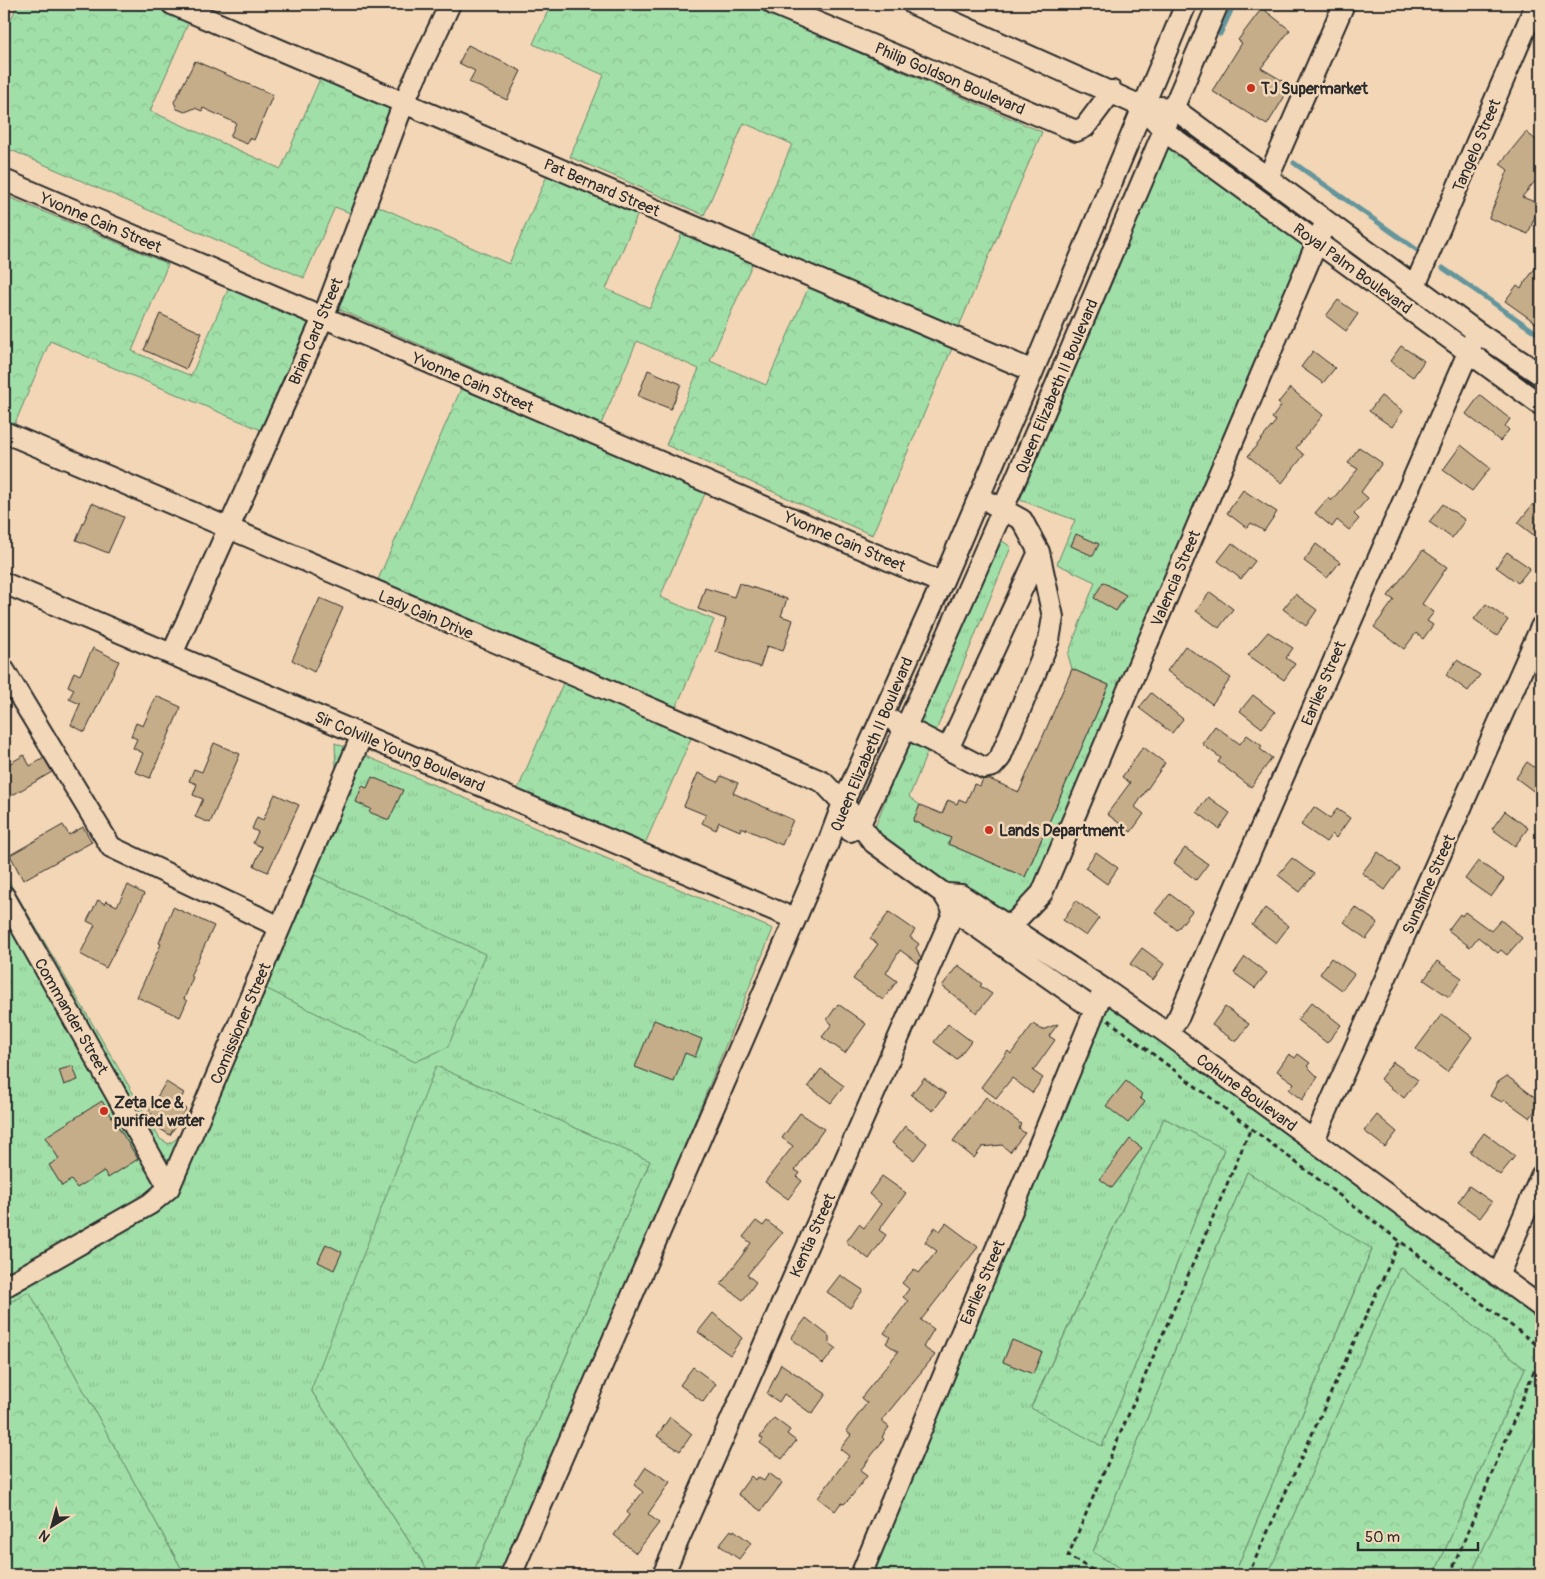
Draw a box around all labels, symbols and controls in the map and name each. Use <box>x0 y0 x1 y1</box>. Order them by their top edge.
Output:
street label: Philip Goldson Boulevard <box>871 38 1028 120</box>
place label: TJ Supermarket <box>1260 79 1368 99</box>
marker: TJ Supermarket <box>1245 82 1257 94</box>
street label: Tangelo Street <box>1448 95 1506 195</box>
street label: Pat Bernard Street <box>540 154 663 222</box>
street label: Yvonne Cain Street <box>36 188 165 258</box>
street label: Royal Palm Boulevard <box>1289 219 1416 319</box>
street label: Brian Card Street <box>284 274 348 388</box>
street label: Queen Elizabeth II Boulevard <box>1011 296 1103 477</box>
street label: Yvonne Cain Street <box>408 348 537 418</box>
street label: Yvonne Cain Street <box>780 507 909 577</box>
street label: Valencia Street <box>1147 527 1205 630</box>
street label: Lady Cain Drive <box>375 586 476 644</box>
street label: Earlies Street <box>1297 638 1351 729</box>
street label: Queen Elizabeth II Boulevard <box>826 654 918 835</box>
street label: Sir Colville Young Boulevard <box>311 707 488 797</box>
place label: Lands Department <box>999 821 1125 841</box>
marker: Lands Department <box>983 824 995 836</box>
street label: Sunshine Street <box>1398 831 1460 938</box>
street label: Commander Street <box>30 955 113 1079</box>
street label: Comissioner Street <box>206 959 276 1087</box>
street label: Cohune Boulevard <box>1192 1050 1301 1136</box>
place label: Zeta Ice & purified water <box>114 1093 205 1131</box>
marker: Zeta Ice & purified water <box>98 1105 110 1117</box>
street label: Kentia Street <box>786 1190 841 1280</box>
street label: Earlies Street <box>956 1237 1010 1328</box>
north arrow <box>28 1502 78 1552</box>
scale bar <box>1358 1519 1478 1551</box>
text: N <box>36 1526 53 1546</box>
text: 50 m <box>1365 1528 1400 1547</box>

